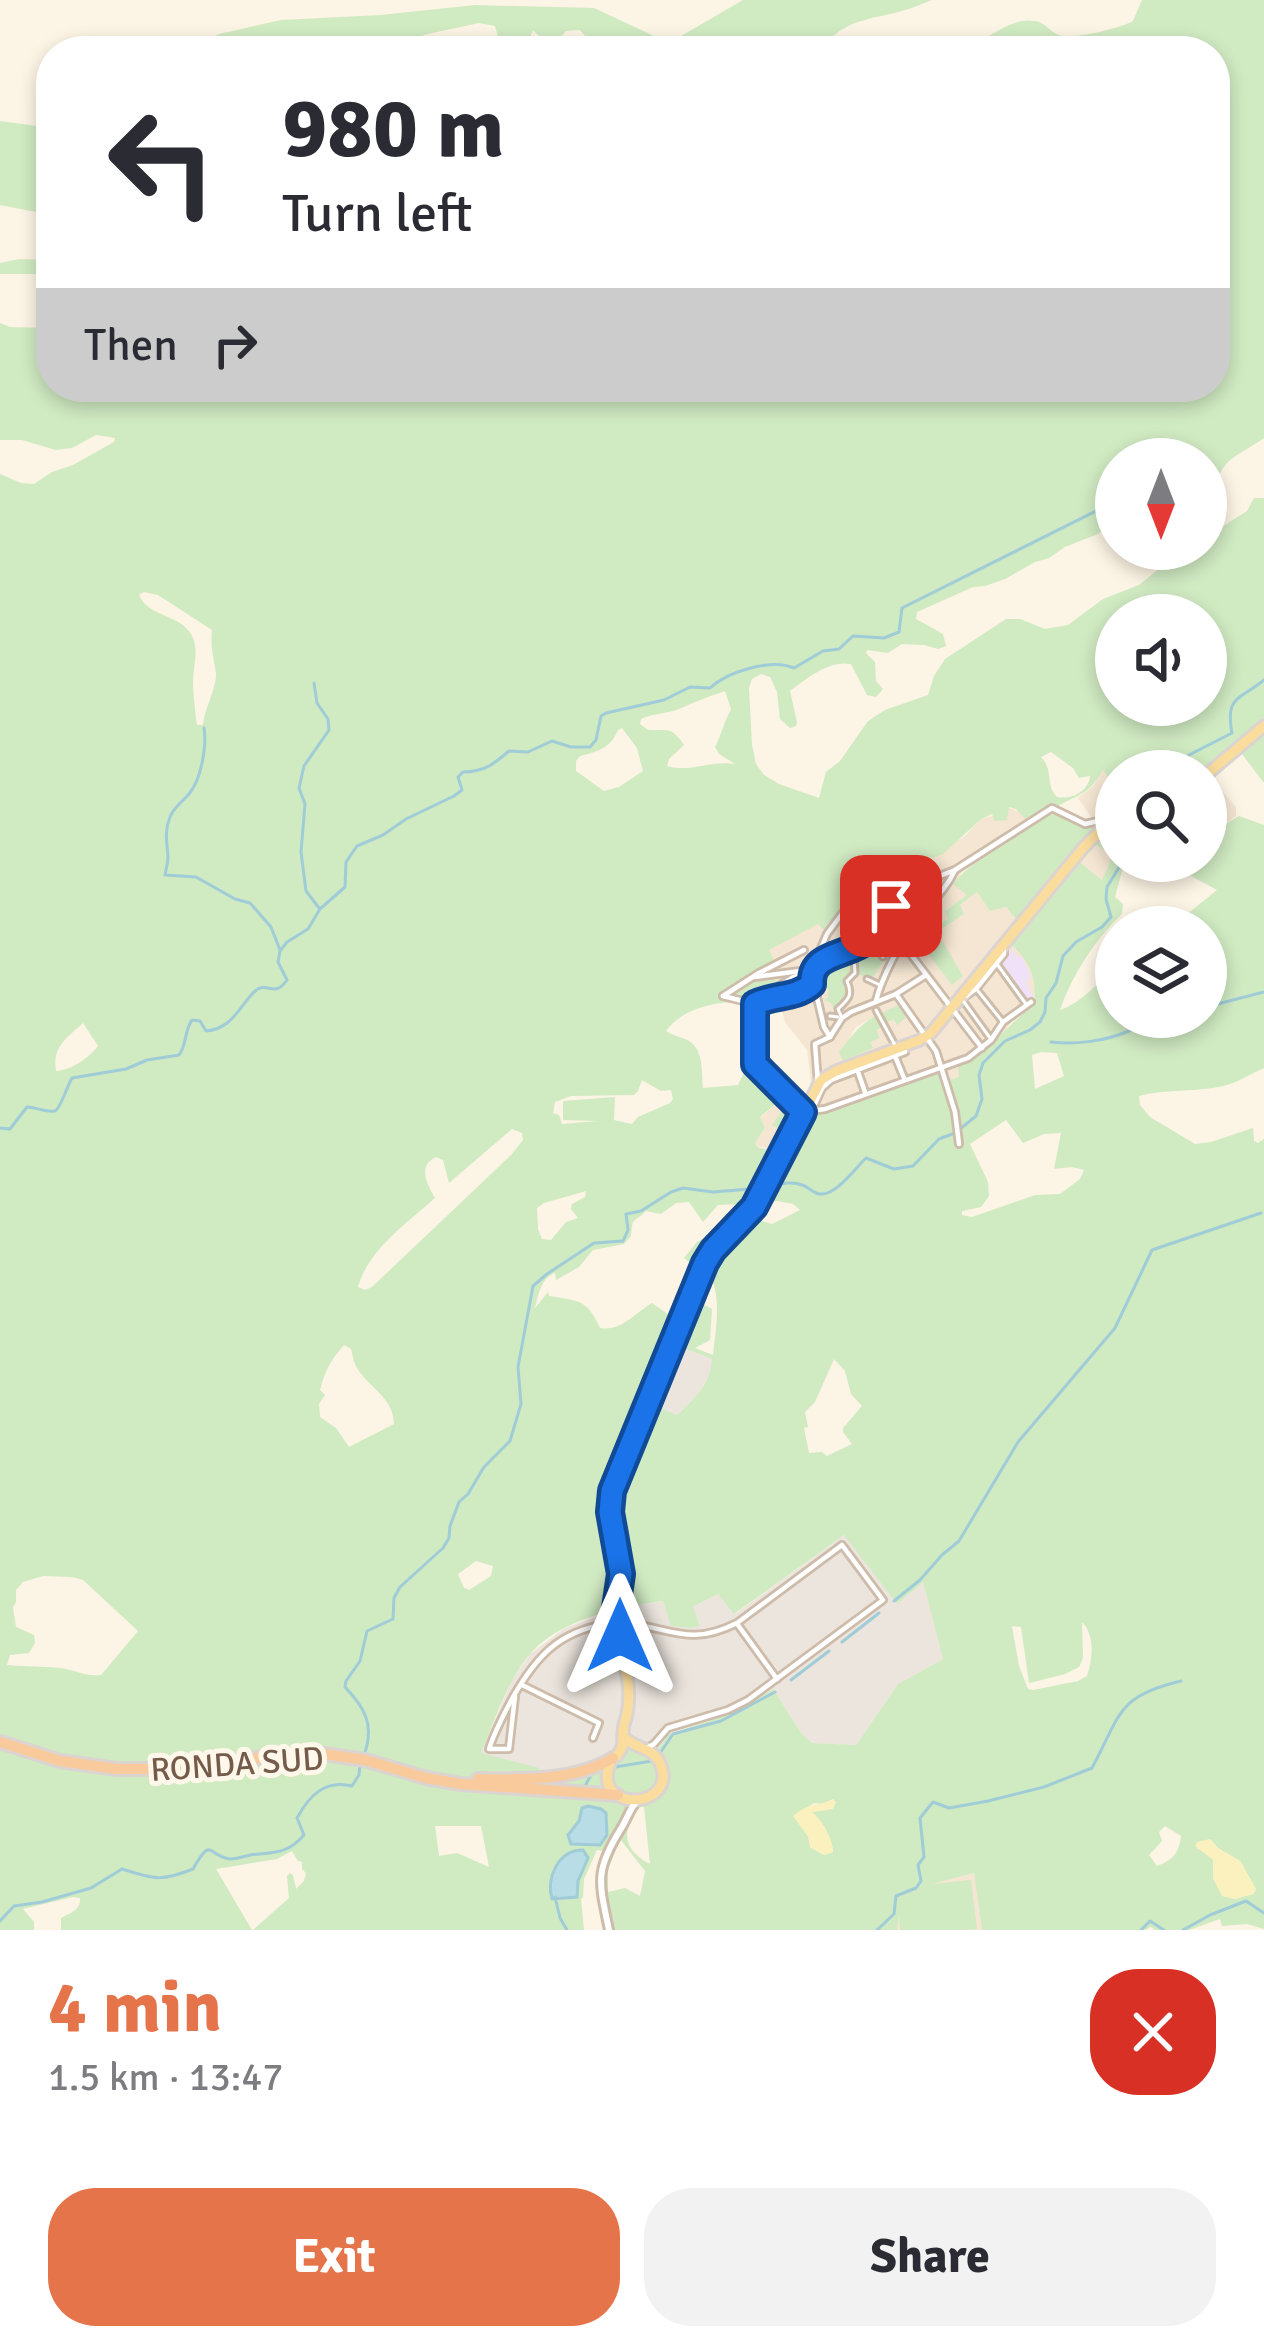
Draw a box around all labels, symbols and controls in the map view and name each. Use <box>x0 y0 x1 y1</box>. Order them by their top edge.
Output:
text: 980 m <box>282 77 504 181</box>
icon: left <box>84 84 240 240</box>
text: Turn left <box>282 180 472 247</box>
icon: right <box>202 312 268 378</box>
text: Then <box>84 318 178 373</box>
north arrow <box>1095 438 1227 570</box>
map controls <box>1095 438 1227 1038</box>
button: sound <box>1095 594 1227 726</box>
button: search <box>1095 750 1227 882</box>
pin <box>840 855 942 957</box>
icon: arrive <box>858 873 924 939</box>
button: layers <box>1095 906 1227 1038</box>
position arrow <box>557 1573 683 1699</box>
street label: RONDA SUD <box>149 1738 325 1791</box>
text: 4 min <box>48 1963 222 2052</box>
button: close <box>1090 1969 1216 2095</box>
text: 1.5 km · 13:47 <box>48 2053 283 2101</box>
button: Exit <box>48 2188 620 2326</box>
button: Share <box>644 2188 1216 2326</box>

